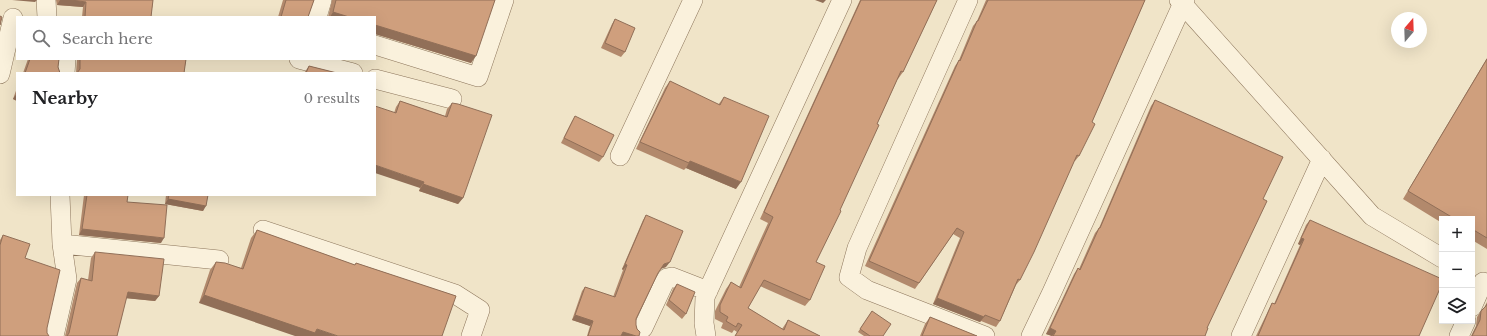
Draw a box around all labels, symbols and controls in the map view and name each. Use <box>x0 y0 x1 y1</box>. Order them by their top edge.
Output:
north arrow <box>1391 12 1427 48</box>
search box <box>16 16 376 60</box>
icon: search <box>30 27 52 49</box>
text: Search here <box>62 29 153 48</box>
text: Nearby <box>32 88 98 109</box>
text: 0 results <box>304 90 360 107</box>
map controls <box>1439 216 1475 324</box>
button: + <box>1439 216 1475 252</box>
button: − <box>1439 252 1475 288</box>
button: layers <box>1439 288 1475 324</box>

